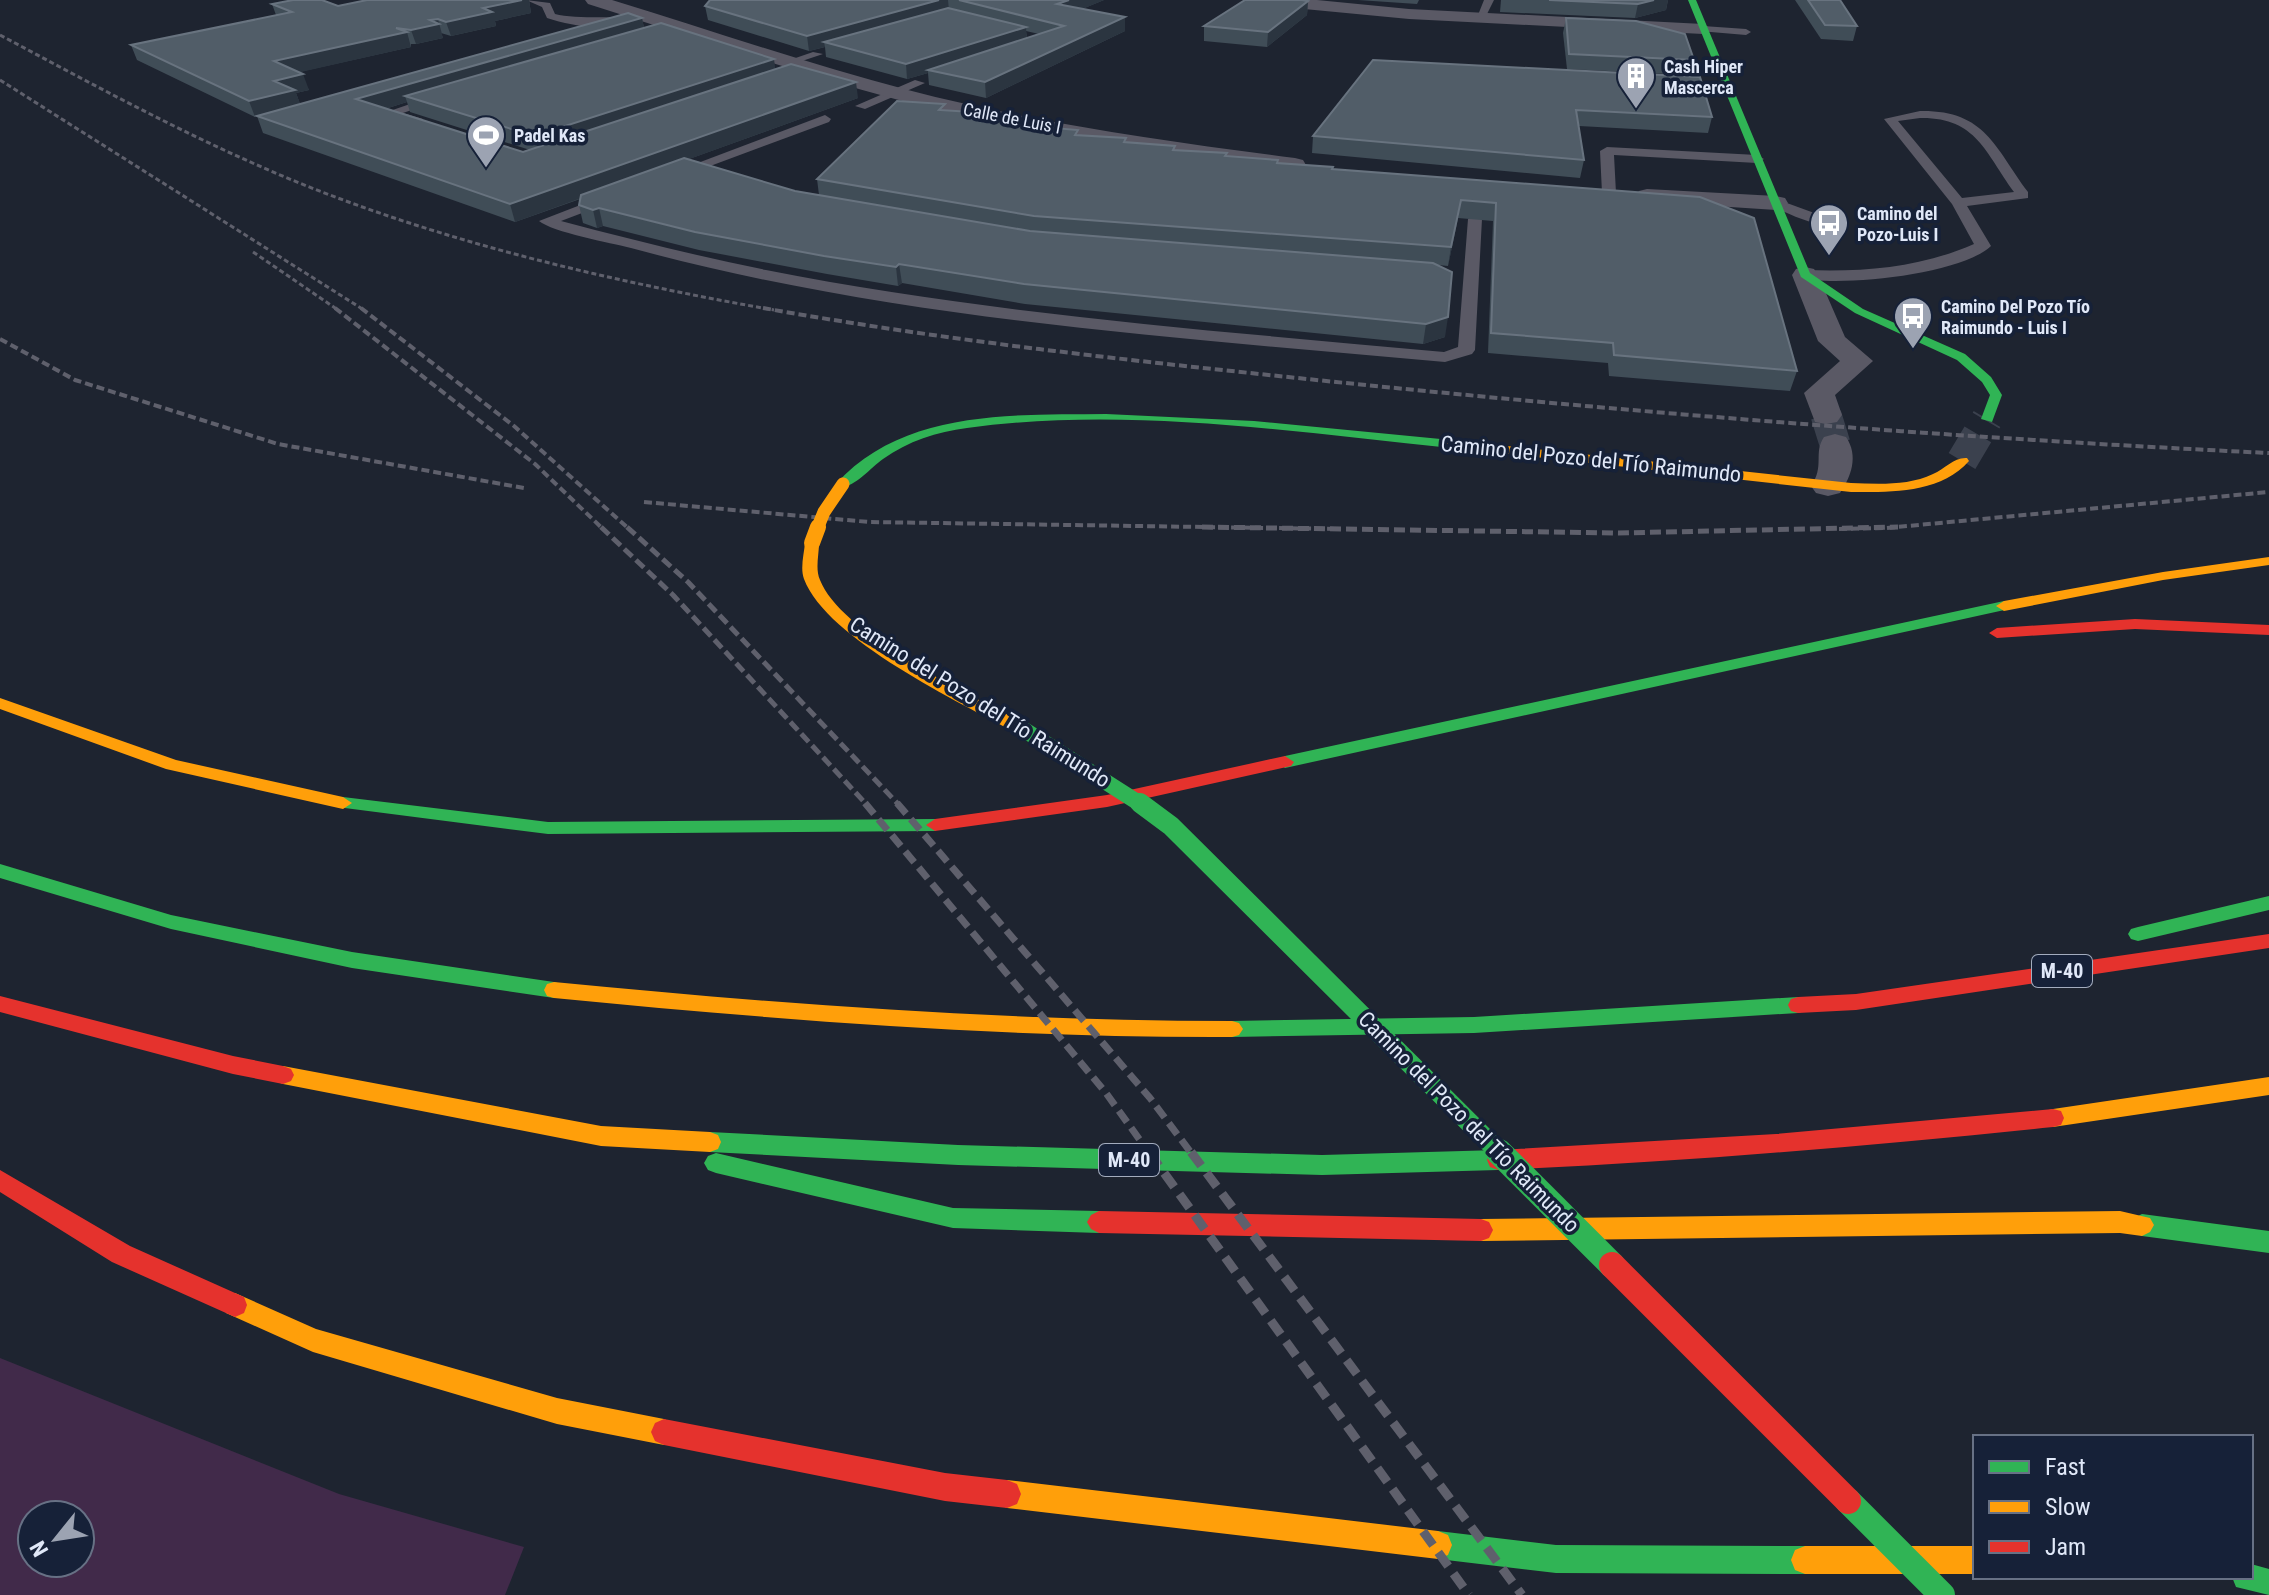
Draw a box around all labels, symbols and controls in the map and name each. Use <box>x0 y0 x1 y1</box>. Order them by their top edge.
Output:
building icon: Cash Hiper Mascerca <box>1615 55 1657 110</box>
place label: Cash Hiper Mascerca <box>1664 56 1743 98</box>
street label: Calle de Luis I <box>961 98 1063 138</box>
sports icon: Padel Kas <box>465 114 507 169</box>
place label: Padel Kas <box>514 125 585 146</box>
bus stop icon: Camino del Pozo-Luis I <box>1808 202 1850 257</box>
place label: Camino del Pozo-Luis I <box>1857 203 1938 245</box>
bus stop icon: Camino Del Pozo Tío Raimundo - Luis I <box>1892 295 1934 350</box>
place label: Camino Del Pozo Tío Raimundo - Luis I <box>1941 296 2090 338</box>
street label: Camino del Pozo del Tío Raimundo <box>1440 431 1742 487</box>
street label: Camino del Pozo del Tío Raimundo <box>845 611 1115 793</box>
road number: M-40 <box>2032 955 2092 987</box>
street label: Camino del Pozo del Tío Raimundo <box>1353 1006 1585 1238</box>
road number: M-40 <box>1099 1144 1159 1176</box>
legend <box>1973 1435 2253 1579</box>
text: Fast <box>2045 1453 2086 1481</box>
text: Slow <box>2045 1493 2091 1521</box>
north arrow <box>16 1499 96 1579</box>
text: Jam <box>2045 1533 2086 1561</box>
text: N <box>25 1537 53 1561</box>

